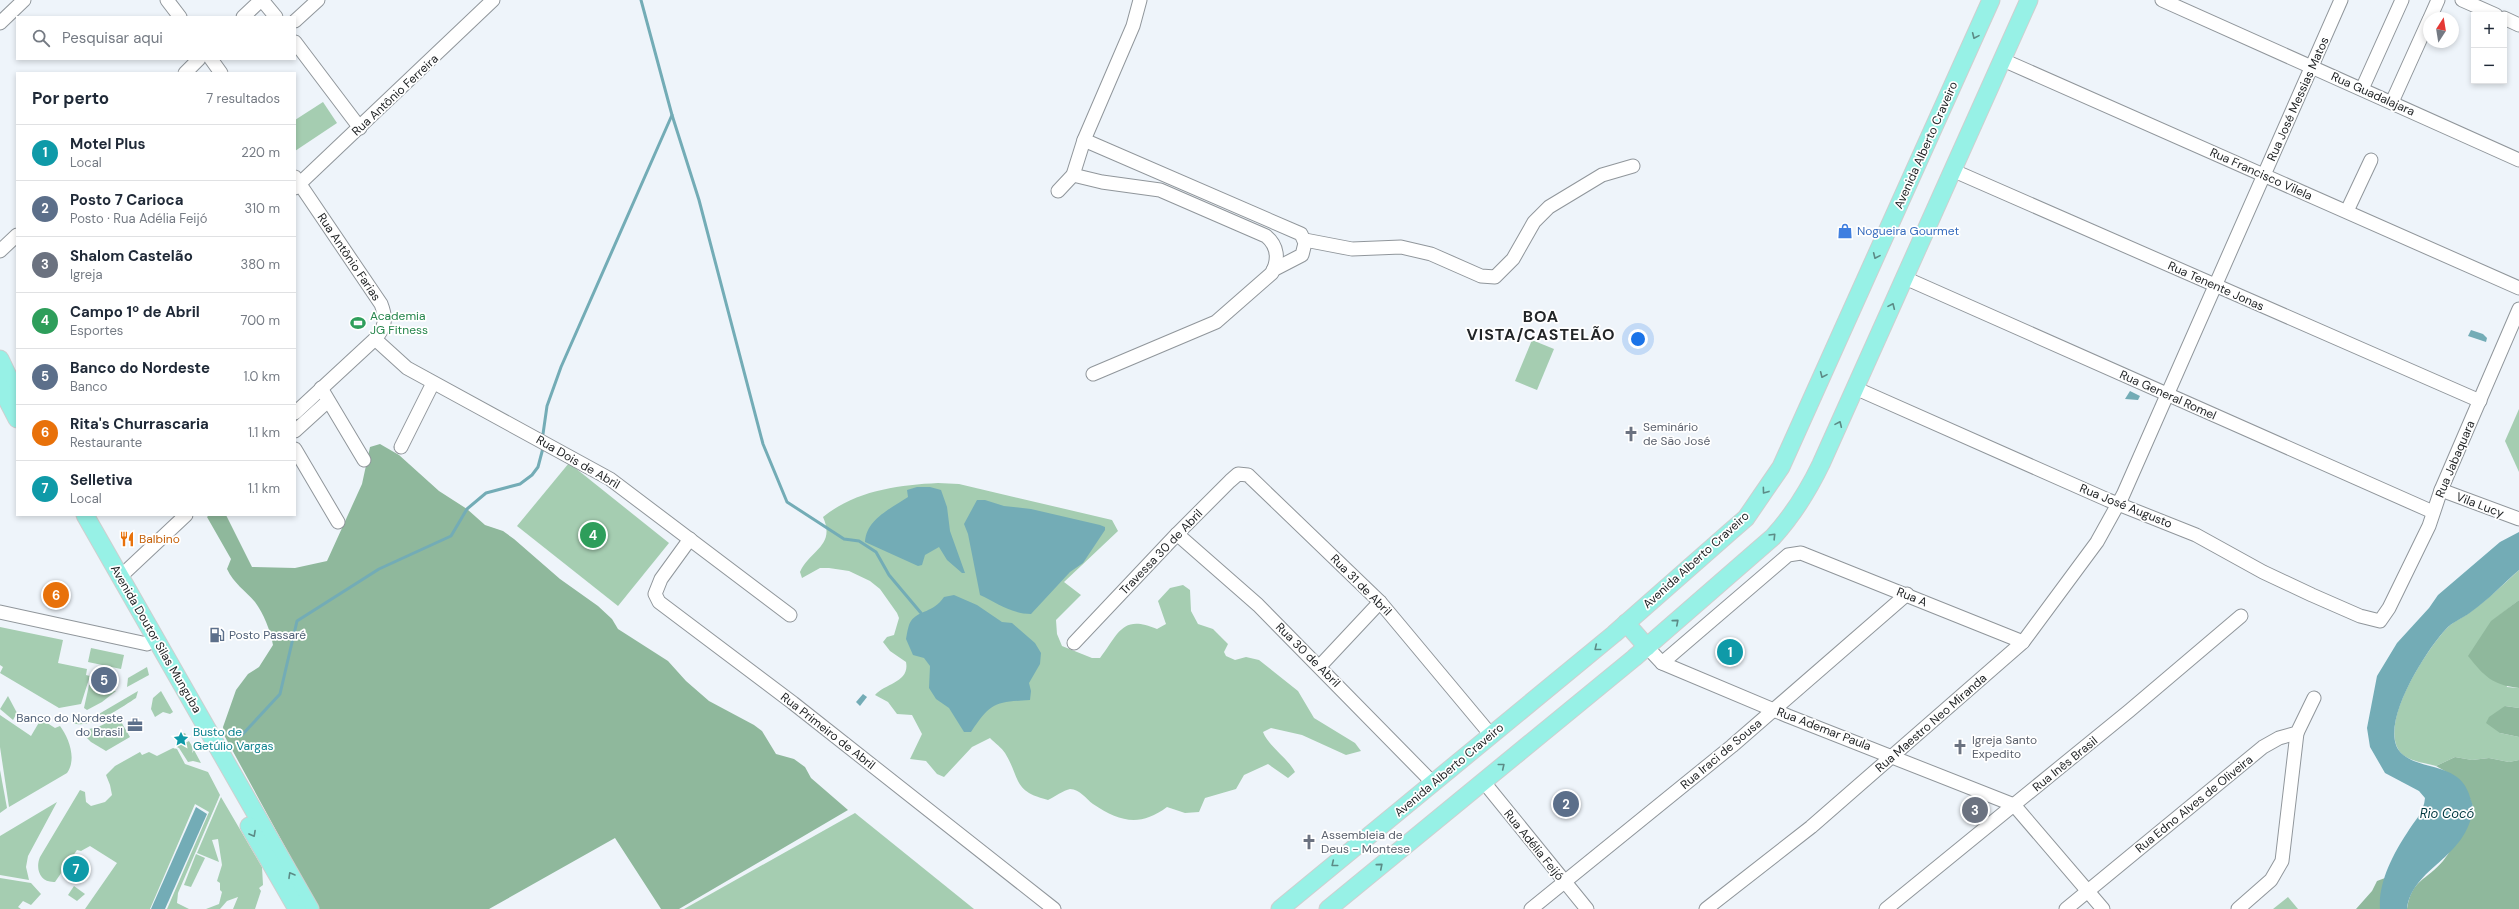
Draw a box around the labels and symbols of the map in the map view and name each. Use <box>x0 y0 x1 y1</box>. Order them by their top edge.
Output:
north arrow <box>2423 12 2459 48</box>
one-way arrow <box>1972 31 1980 39</box>
street label: Rua José Messias Matos <box>2263 34 2333 164</box>
street label: Rua Antônio Ferreira <box>348 51 442 139</box>
street label: Rua Guadalajara <box>2329 68 2417 120</box>
street label: Avenida Alberto Craveiro <box>1891 79 1961 211</box>
street label: Rua Francisco Vilela <box>2207 144 2315 204</box>
street label: Rua Antônio Farias <box>314 210 384 304</box>
shop icon: Nogueira Gourmet <box>1836 222 1854 240</box>
place label: Nogueira Gourmet <box>1857 223 1959 239</box>
one-way arrow <box>1873 253 1881 260</box>
street label: Rua Tenente Jonas <box>2165 258 2267 314</box>
one-way arrow <box>1887 302 1895 310</box>
district label: BOA VISTA/CASTELÃO <box>1467 306 1615 345</box>
place label: Academia JG Fitness <box>370 308 428 338</box>
sports icon: Academia JG Fitness <box>349 314 367 332</box>
your location <box>1628 329 1648 349</box>
street label: Rua General Romel <box>2117 366 2219 424</box>
one-way arrow <box>1820 372 1828 379</box>
street label: Rua Jabaquara <box>2432 418 2478 500</box>
place label: Seminário de São José <box>1643 419 1710 449</box>
one-way arrow <box>1834 421 1842 429</box>
church icon: Seminário de São José <box>1622 425 1640 443</box>
street label: Rua Dois de Abril <box>533 432 623 492</box>
street label: Rua José Augusto <box>2077 480 2175 532</box>
one-way arrow <box>1763 487 1770 494</box>
street label: Vila Lucy <box>2454 489 2507 522</box>
street label: Travessa 30 de Abril <box>1116 506 1206 598</box>
street label: Avenida Alberto Craveiro <box>1639 508 1753 612</box>
pin: 4 <box>580 520 606 550</box>
restaurant icon: Balbino <box>118 530 136 548</box>
place label: Balbino <box>139 531 180 547</box>
one-way arrow <box>1769 533 1776 541</box>
street label: Rua 31 de Abril <box>1327 551 1395 619</box>
street label: Avenida Doutor Silas Munguba <box>107 562 205 716</box>
pin: 6 <box>43 580 69 610</box>
street label: Rua A <box>1894 584 1930 610</box>
street label: Rua 30 de Abril <box>1272 619 1344 691</box>
one-way arrow <box>1671 619 1679 626</box>
fuel station icon: Posto Passaré <box>208 626 226 644</box>
place label: Posto Passaré <box>229 627 306 643</box>
pin: 1 <box>1717 637 1743 667</box>
one-way arrow <box>1594 644 1601 651</box>
pin: 5 <box>91 665 117 695</box>
street label: Rua Maestro Neo Miranda <box>1872 670 1990 776</box>
street label: Rua Primeiro de Abril <box>777 689 879 773</box>
street label: Rua Ademar Paula <box>1775 704 1873 754</box>
place label: Banco do Nordeste do Brasil <box>16 710 123 740</box>
street label: Rua Iraci de Sousa <box>1677 715 1765 793</box>
office icon: Banco do Nordeste do Brasil <box>126 716 144 734</box>
street label: Avenida Alberto Craveiro <box>1391 720 1507 820</box>
place label: Busto de Getúlio Vargas <box>193 724 274 754</box>
place icon: Busto de Getúlio Vargas <box>172 730 190 748</box>
place label: Igreja Santo Expedito <box>1972 732 2037 762</box>
street label: Rua Inês Brasil <box>2029 733 2101 795</box>
church icon: Igreja Santo Expedito <box>1951 738 1969 756</box>
street label: Rua Edno Alves de Oliveira <box>2132 752 2256 856</box>
one-way arrow <box>1497 763 1504 770</box>
pin: 2 <box>1553 789 1579 819</box>
pin: 3 <box>1962 795 1988 825</box>
water label: Rio Cocó <box>2420 805 2475 822</box>
street label: Rua Adélia Feijó <box>1500 806 1568 884</box>
place label: Assembleia de Deus - Montese <box>1321 827 1410 857</box>
one-way arrow <box>249 829 256 837</box>
church icon: Assembleia de Deus - Montese <box>1300 833 1318 851</box>
pin: 7 <box>63 854 89 884</box>
one-way arrow <box>1332 860 1339 867</box>
one-way arrow <box>1375 863 1382 870</box>
one-way arrow <box>288 872 295 879</box>

